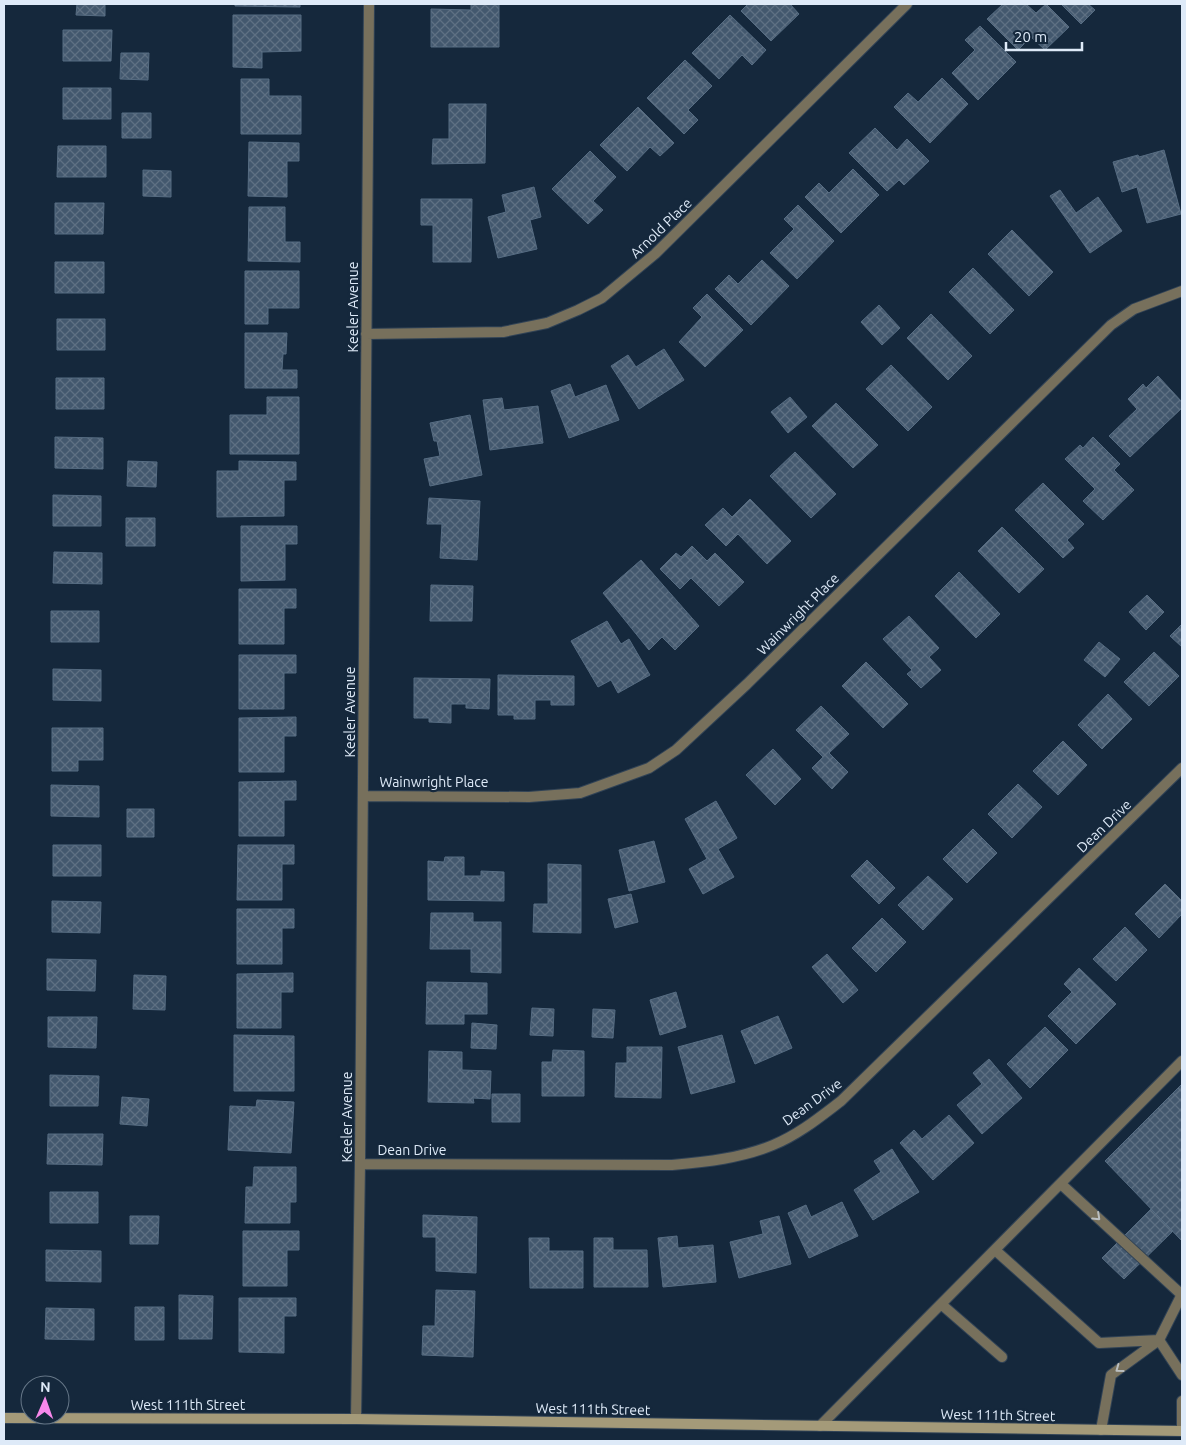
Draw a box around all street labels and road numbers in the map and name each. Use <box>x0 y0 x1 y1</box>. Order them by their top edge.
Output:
street label: Arnold Place <box>627 195 695 261</box>
street label: Keeler Avenue <box>345 262 361 352</box>
street label: Wainwright Place <box>754 570 842 658</box>
street label: Keeler Avenue <box>342 667 358 757</box>
street label: Wainwright Place <box>379 774 489 790</box>
street label: Dean Drive <box>1074 796 1134 856</box>
street label: Keeler Avenue <box>339 1072 355 1162</box>
street label: Dean Drive <box>779 1075 845 1129</box>
street label: Dean Drive <box>377 1142 447 1158</box>
street label: West 111th Street <box>131 1397 246 1413</box>
street label: West 111th Street <box>536 1400 651 1418</box>
street label: West 111th Street <box>941 1406 1056 1424</box>

